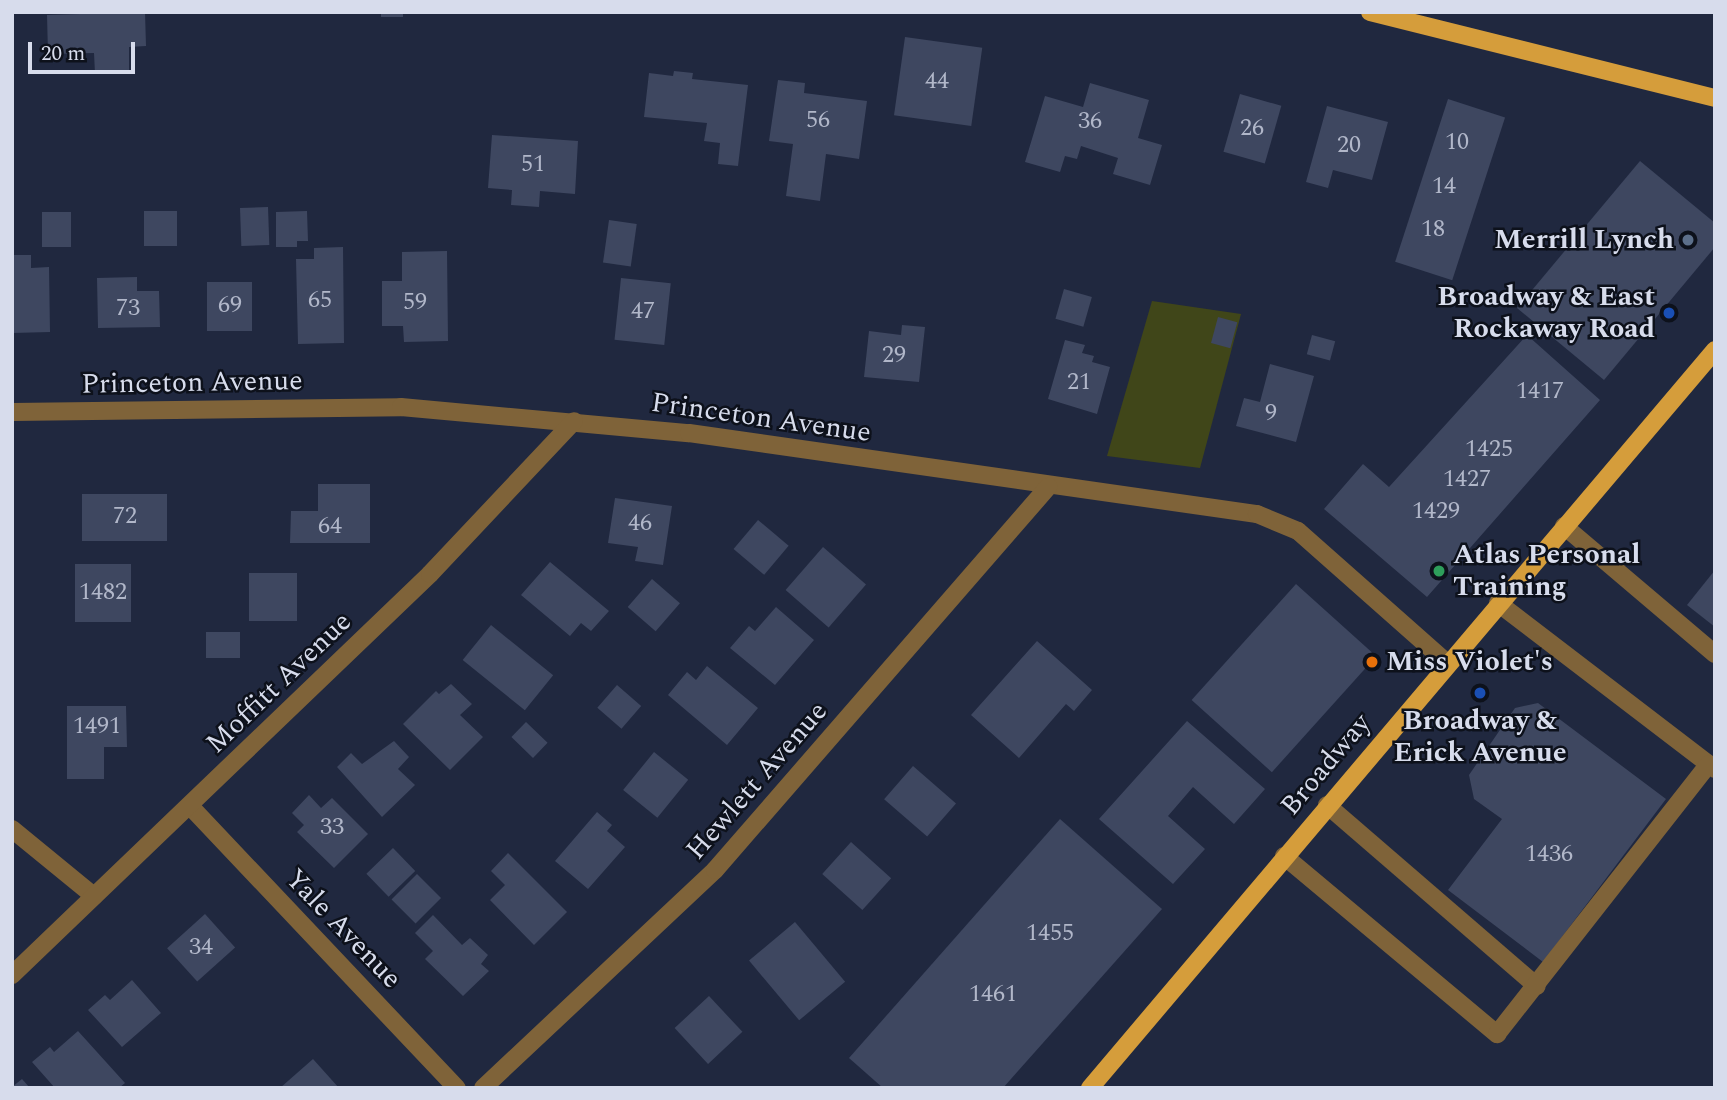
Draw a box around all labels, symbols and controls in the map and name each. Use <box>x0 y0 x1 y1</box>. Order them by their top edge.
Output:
scale bar <box>32 28 138 72</box>
text: 20 m <box>41 38 85 70</box>
house number: 44 <box>925 68 949 96</box>
house number: 56 <box>806 107 830 135</box>
house number: 36 <box>1078 108 1102 136</box>
house number: 26 <box>1240 115 1264 143</box>
house number: 10 <box>1445 129 1469 157</box>
house number: 20 <box>1337 132 1361 160</box>
house number: 51 <box>521 151 545 179</box>
house number: 14 <box>1432 173 1456 201</box>
house number: 18 <box>1421 216 1445 244</box>
place label: Merrill Lynch <box>1494 223 1674 257</box>
marker: Merrill Lynch <box>1680 232 1696 248</box>
place label: Broadway & East Rockaway Road <box>1437 280 1655 346</box>
house number: 65 <box>308 287 332 315</box>
house number: 59 <box>403 289 427 317</box>
house number: 69 <box>218 292 242 320</box>
house number: 73 <box>116 295 140 323</box>
house number: 47 <box>631 298 655 326</box>
marker: Broadway & East Rockaway Road <box>1661 305 1677 321</box>
house number: 29 <box>882 342 906 370</box>
street label: Princeton Avenue <box>81 364 303 402</box>
house number: 21 <box>1067 369 1091 397</box>
house number: 1417 <box>1516 378 1564 406</box>
street label: Princeton Avenue <box>649 386 873 450</box>
house number: 9 <box>1265 400 1277 428</box>
house number: 1425 <box>1465 436 1513 464</box>
house number: 1427 <box>1443 466 1491 494</box>
house number: 1429 <box>1412 498 1460 526</box>
house number: 72 <box>113 503 137 531</box>
house number: 46 <box>628 510 652 538</box>
house number: 64 <box>318 513 342 541</box>
place label: Atlas Personal Training <box>1453 538 1640 604</box>
marker: Atlas Personal Training <box>1431 563 1447 579</box>
house number: 1482 <box>79 579 127 607</box>
street label: Moffitt Avenue <box>199 605 359 761</box>
place label: Miss Violet's <box>1386 645 1553 679</box>
marker: Miss Violet's <box>1364 654 1380 670</box>
marker: Broadway & Erick Avenue <box>1472 685 1488 701</box>
street label: Hewlett Avenue <box>679 695 835 867</box>
place label: Broadway & Erick Avenue <box>1393 704 1567 770</box>
street label: Broadway <box>1274 707 1378 823</box>
house number: 1491 <box>73 713 121 741</box>
house number: 33 <box>320 814 344 842</box>
house number: 1436 <box>1525 841 1573 869</box>
street label: Yale Avenue <box>278 862 408 996</box>
house number: 1455 <box>1026 920 1074 948</box>
house number: 34 <box>189 934 213 962</box>
house number: 1461 <box>969 981 1017 1009</box>

